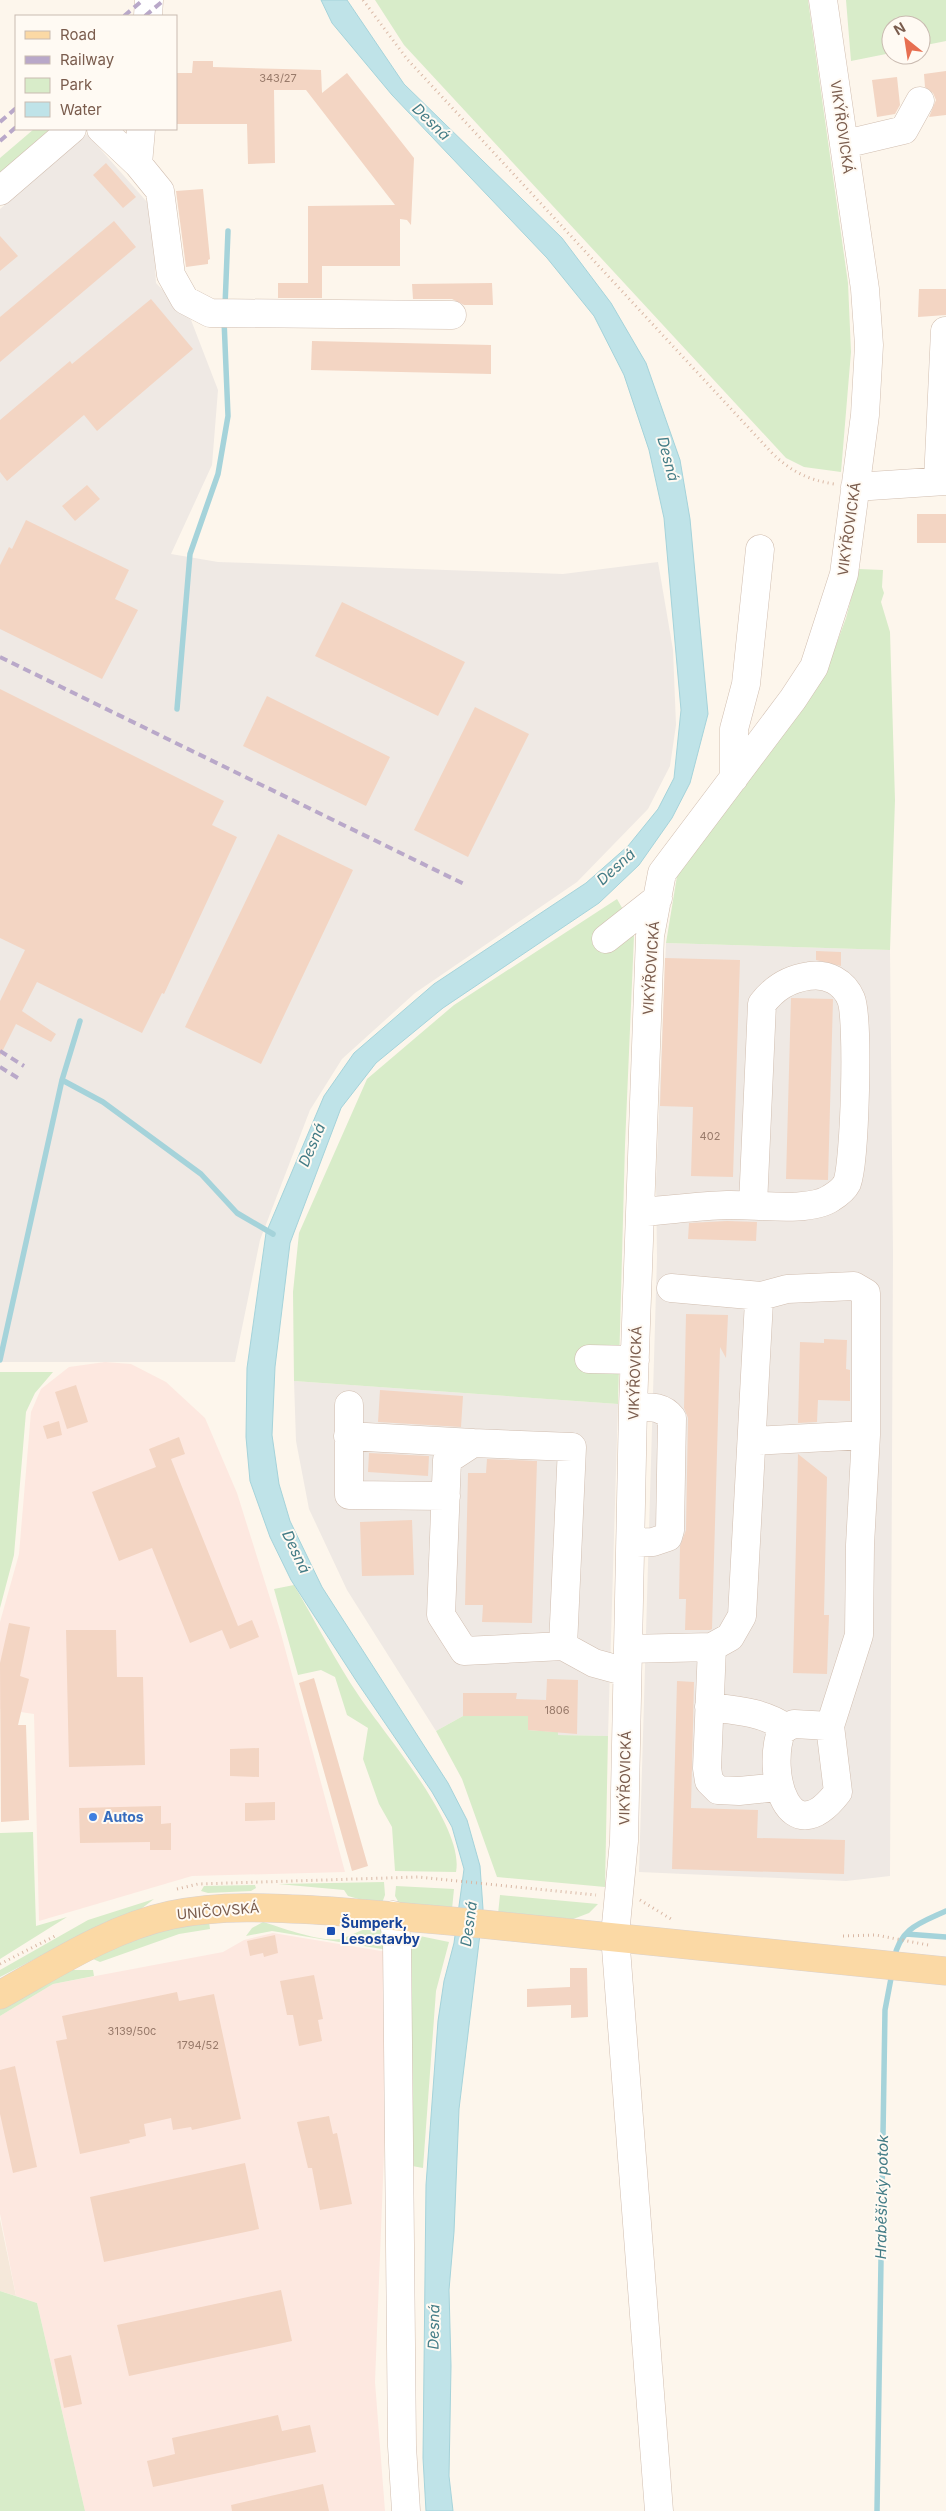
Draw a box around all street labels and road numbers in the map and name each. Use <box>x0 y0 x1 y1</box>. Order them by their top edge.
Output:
street label: VIKÝŘOVICKÁ <box>828 79 858 175</box>
street label: VIKÝŘOVICKÁ <box>834 481 864 577</box>
street label: VIKÝŘOVICKÁ <box>639 920 662 1016</box>
street label: VIKÝŘOVICKÁ <box>624 1325 645 1420</box>
street label: VIKÝŘOVICKÁ <box>615 1730 634 1825</box>
street label: UNIČOVSKÁ <box>176 1898 260 1923</box>

